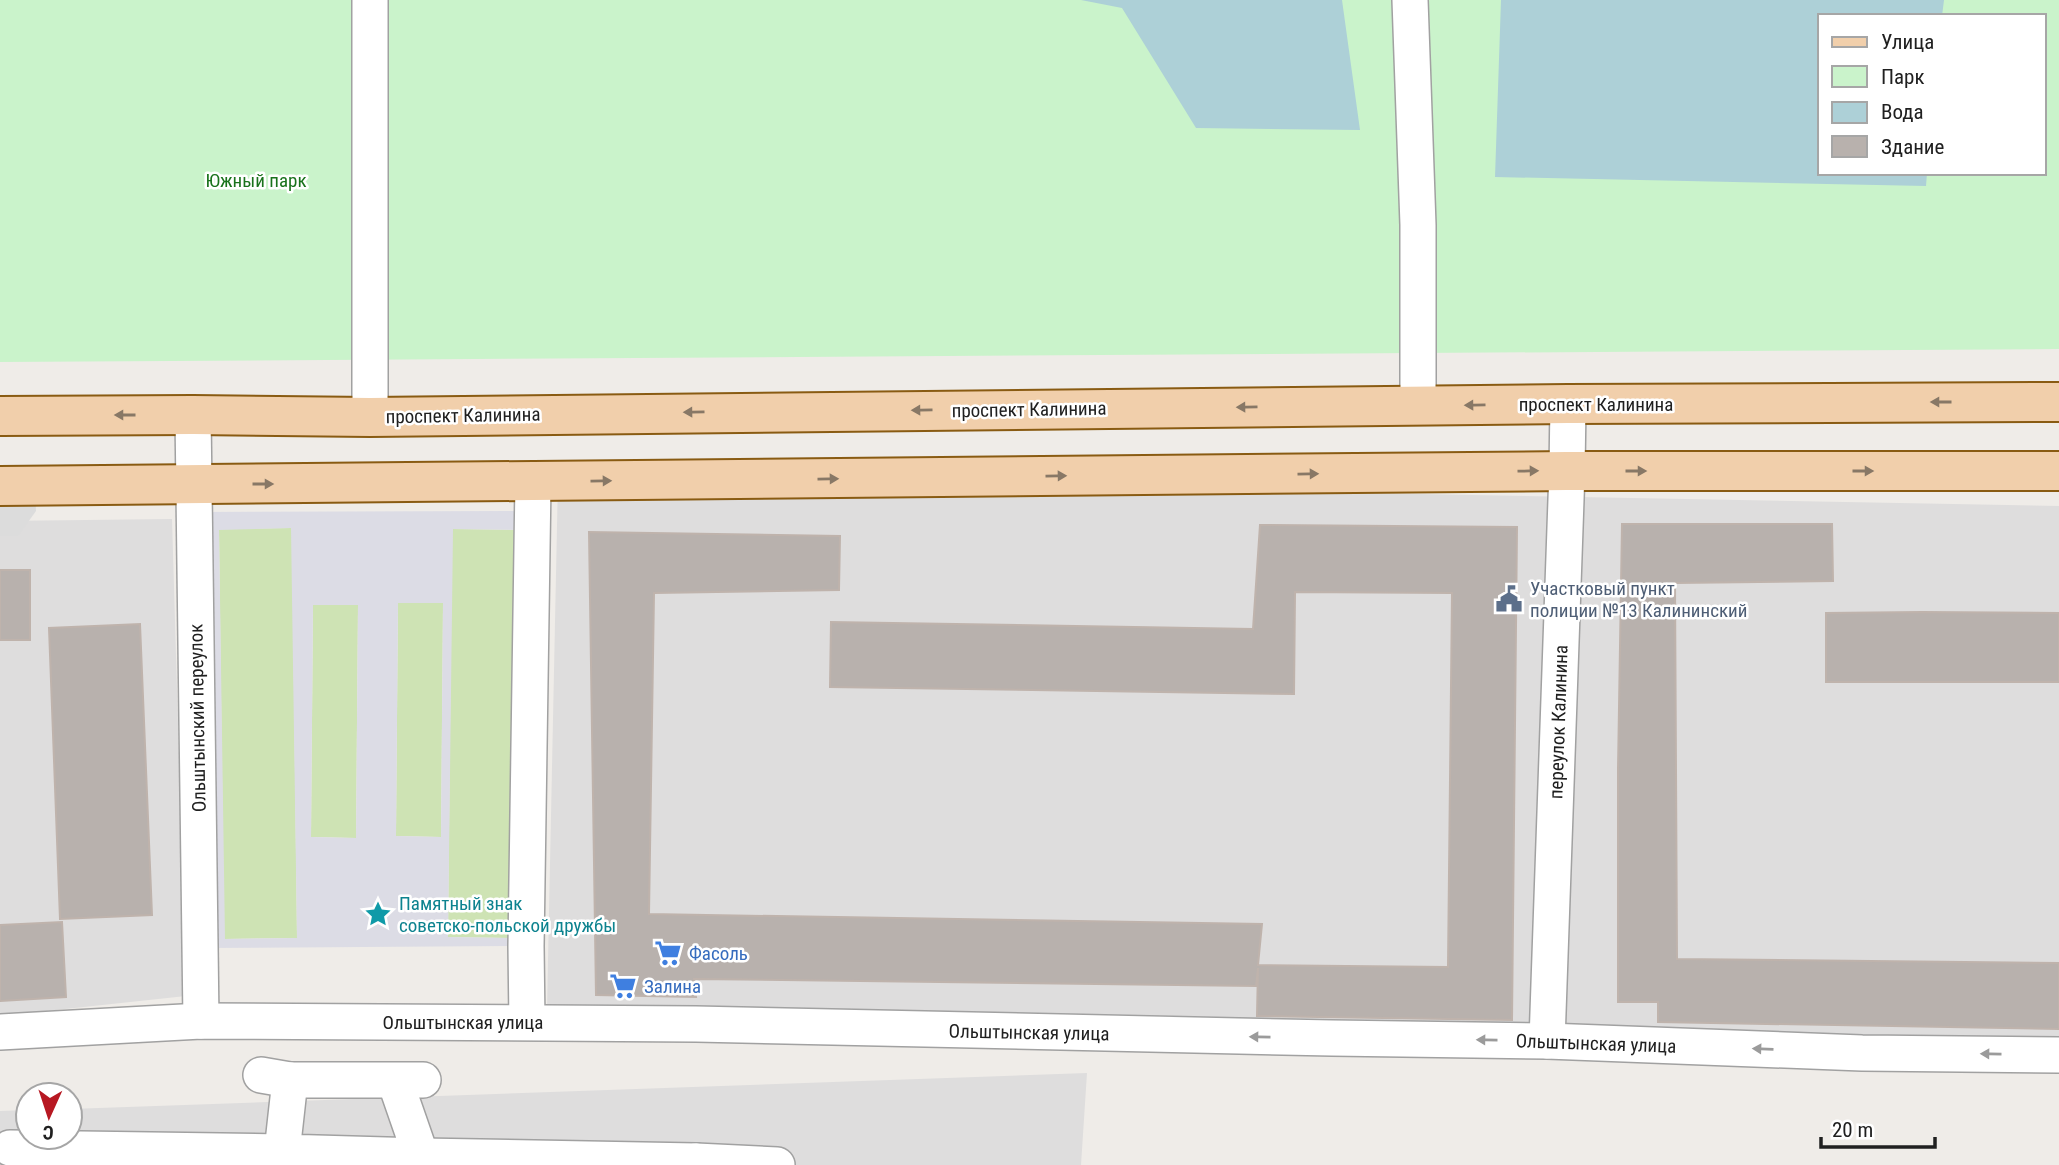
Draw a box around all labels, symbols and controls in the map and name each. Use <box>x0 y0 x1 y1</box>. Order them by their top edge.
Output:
legend <box>1818 14 2045 175</box>
text: Улица <box>1881 30 1934 54</box>
text: Парк <box>1881 65 1925 89</box>
text: Вода <box>1881 100 1924 124</box>
text: Здание <box>1881 135 1945 159</box>
park label: Южный парк <box>205 169 307 192</box>
street label: проспект Калинина <box>1519 393 1673 416</box>
one-way arrow <box>1929 396 1951 408</box>
street label: проспект Калинина <box>951 397 1107 422</box>
one-way arrow <box>1464 399 1486 410</box>
one-way arrow <box>1236 401 1258 413</box>
street label: проспект Калинина <box>385 403 541 428</box>
one-way arrow <box>911 404 933 416</box>
one-way arrow <box>683 406 705 418</box>
one-way arrow <box>114 409 136 421</box>
one-way arrow <box>1625 465 1647 477</box>
one-way arrow <box>1852 465 1874 477</box>
one-way arrow <box>1517 466 1539 477</box>
one-way arrow <box>1297 468 1319 480</box>
one-way arrow <box>1045 470 1067 482</box>
one-way arrow <box>818 473 840 484</box>
one-way arrow <box>590 475 612 487</box>
one-way arrow <box>252 478 274 489</box>
place label: Участковый пункт полиции №13 Калининский <box>1530 577 1747 622</box>
public building icon: Участковый пункт полиции №13 Калининский <box>1494 584 1524 614</box>
street label: Ольштынский переулок <box>184 624 211 812</box>
street label: переулок Калинина <box>1544 645 1573 799</box>
place label: Памятный знак советско-польской дружбы <box>399 892 616 937</box>
place icon: Памятный знак советско-польской дружбы <box>363 899 393 929</box>
supermarket icon: Фасоль <box>653 938 683 968</box>
place label: Фасоль <box>689 942 748 965</box>
supermarket icon: Залина <box>608 971 638 1001</box>
place label: Залина <box>644 975 701 998</box>
street label: Ольштынская улица <box>383 1011 543 1034</box>
street label: Ольштынская улица <box>948 1020 1110 1045</box>
street label: Ольштынская улица <box>1515 1029 1677 1058</box>
one-way arrow <box>1248 1031 1270 1042</box>
one-way arrow <box>1476 1034 1498 1046</box>
one-way arrow <box>1752 1043 1774 1055</box>
one-way arrow <box>1980 1048 2002 1060</box>
north arrow <box>14 1081 84 1151</box>
scale bar <box>1821 1106 1935 1150</box>
text: 20 m <box>1832 1118 1873 1142</box>
text: С <box>42 1121 54 1144</box>

